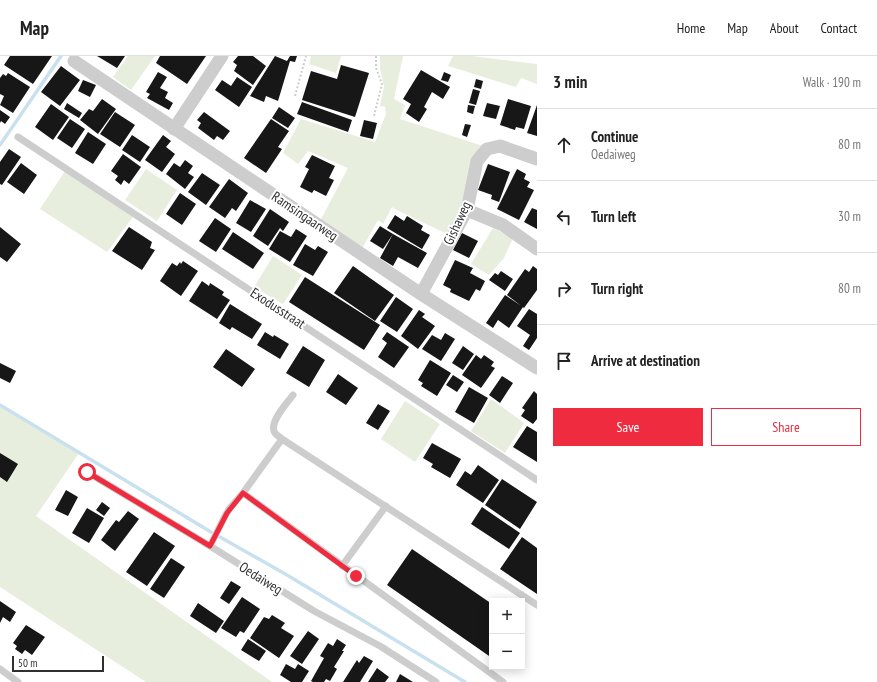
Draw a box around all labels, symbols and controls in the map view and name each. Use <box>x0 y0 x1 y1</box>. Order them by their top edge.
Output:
text: Map <box>20 16 49 40</box>
text: Home <box>677 19 705 37</box>
text: Map <box>727 19 748 37</box>
text: About <box>770 19 799 37</box>
text: Contact <box>821 19 857 37</box>
text: 3 min <box>553 71 587 93</box>
text: Walk · 190 m <box>803 74 861 91</box>
text: Continue <box>591 127 638 146</box>
icon: ahead <box>553 134 575 156</box>
text: 80 m <box>838 136 861 153</box>
text: Oedaiweg <box>591 146 636 163</box>
street label: Ramsingaarweg <box>268 187 342 245</box>
street label: Gishaweg <box>439 198 475 248</box>
icon: left <box>553 206 575 228</box>
text: Turn left <box>591 207 636 226</box>
text: 30 m <box>838 208 861 225</box>
icon: right <box>553 278 575 300</box>
text: Turn right <box>591 279 643 298</box>
text: 80 m <box>838 280 861 297</box>
street label: Exodusstraat <box>247 284 309 332</box>
icon: arrive <box>553 350 575 372</box>
text: Arrive at destination <box>591 351 700 370</box>
button: Save <box>553 408 703 446</box>
button: Share <box>711 408 861 446</box>
route start <box>78 463 96 481</box>
street label: Oedaiweg <box>236 558 286 598</box>
route end <box>347 567 365 585</box>
map controls <box>489 598 525 670</box>
button: + <box>489 598 525 634</box>
button: − <box>489 634 525 670</box>
scale bar <box>12 654 104 673</box>
text: 50 m <box>18 656 37 670</box>

